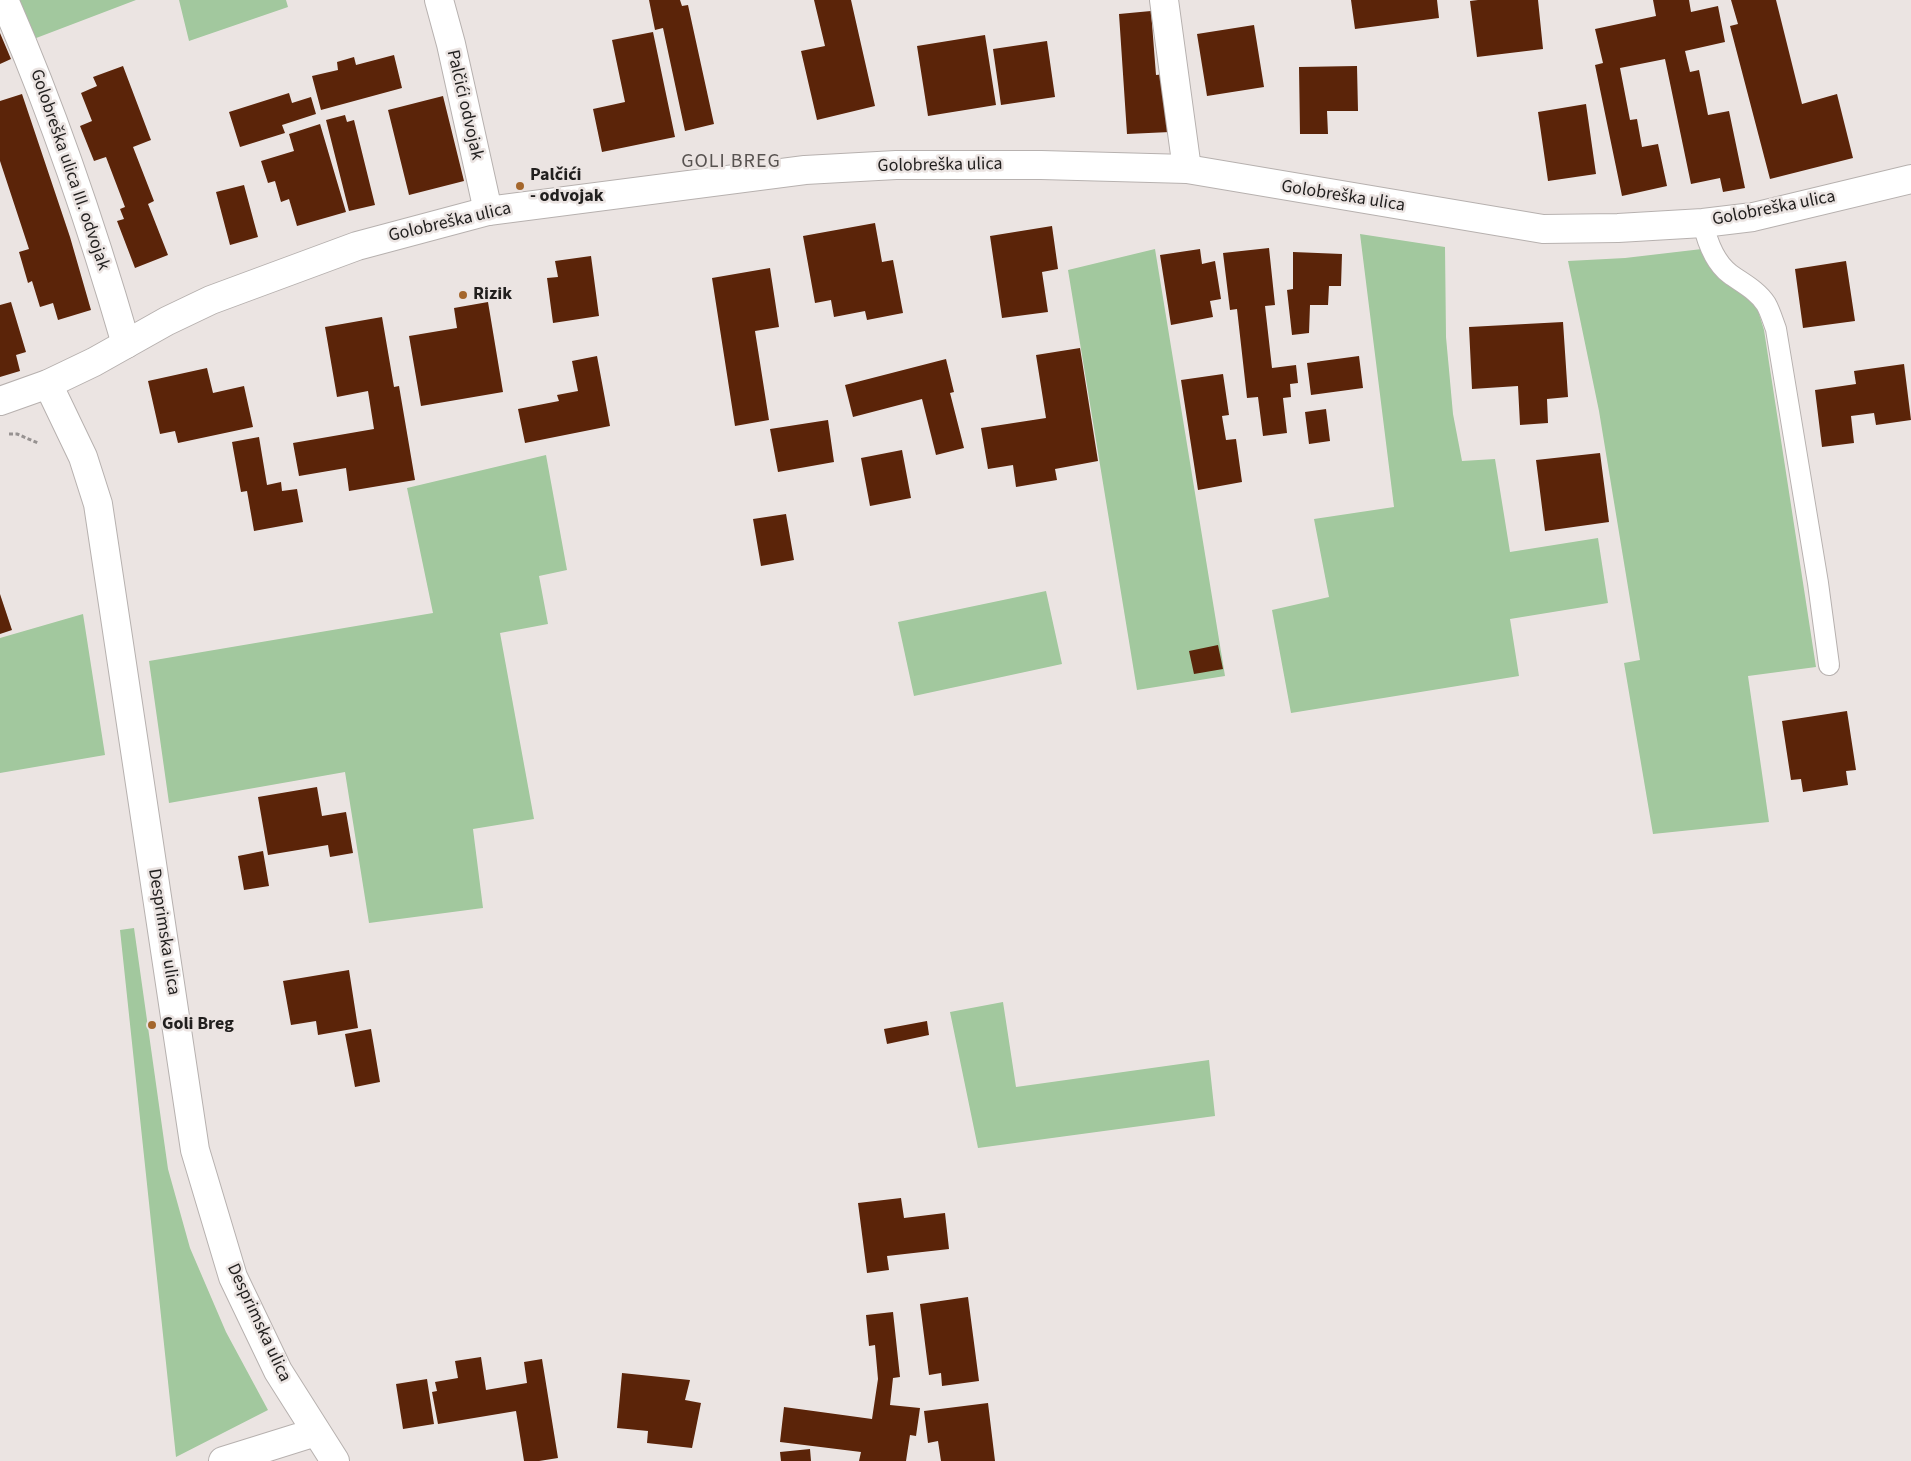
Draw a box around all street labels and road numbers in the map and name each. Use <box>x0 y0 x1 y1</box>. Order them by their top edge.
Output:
street label: Palčići odvojak <box>441 48 487 162</box>
street label: Golobreška ulica III. odvojak <box>24 67 114 273</box>
street label: Golobreška ulica <box>877 154 1003 178</box>
street label: Golobreška ulica <box>1280 177 1406 217</box>
street label: Golobreška ulica <box>1711 186 1837 232</box>
street label: Golobreška ulica <box>387 198 513 248</box>
street label: Desprimska ulica <box>142 867 184 997</box>
street label: Desprimska ulica <box>221 1260 295 1386</box>

